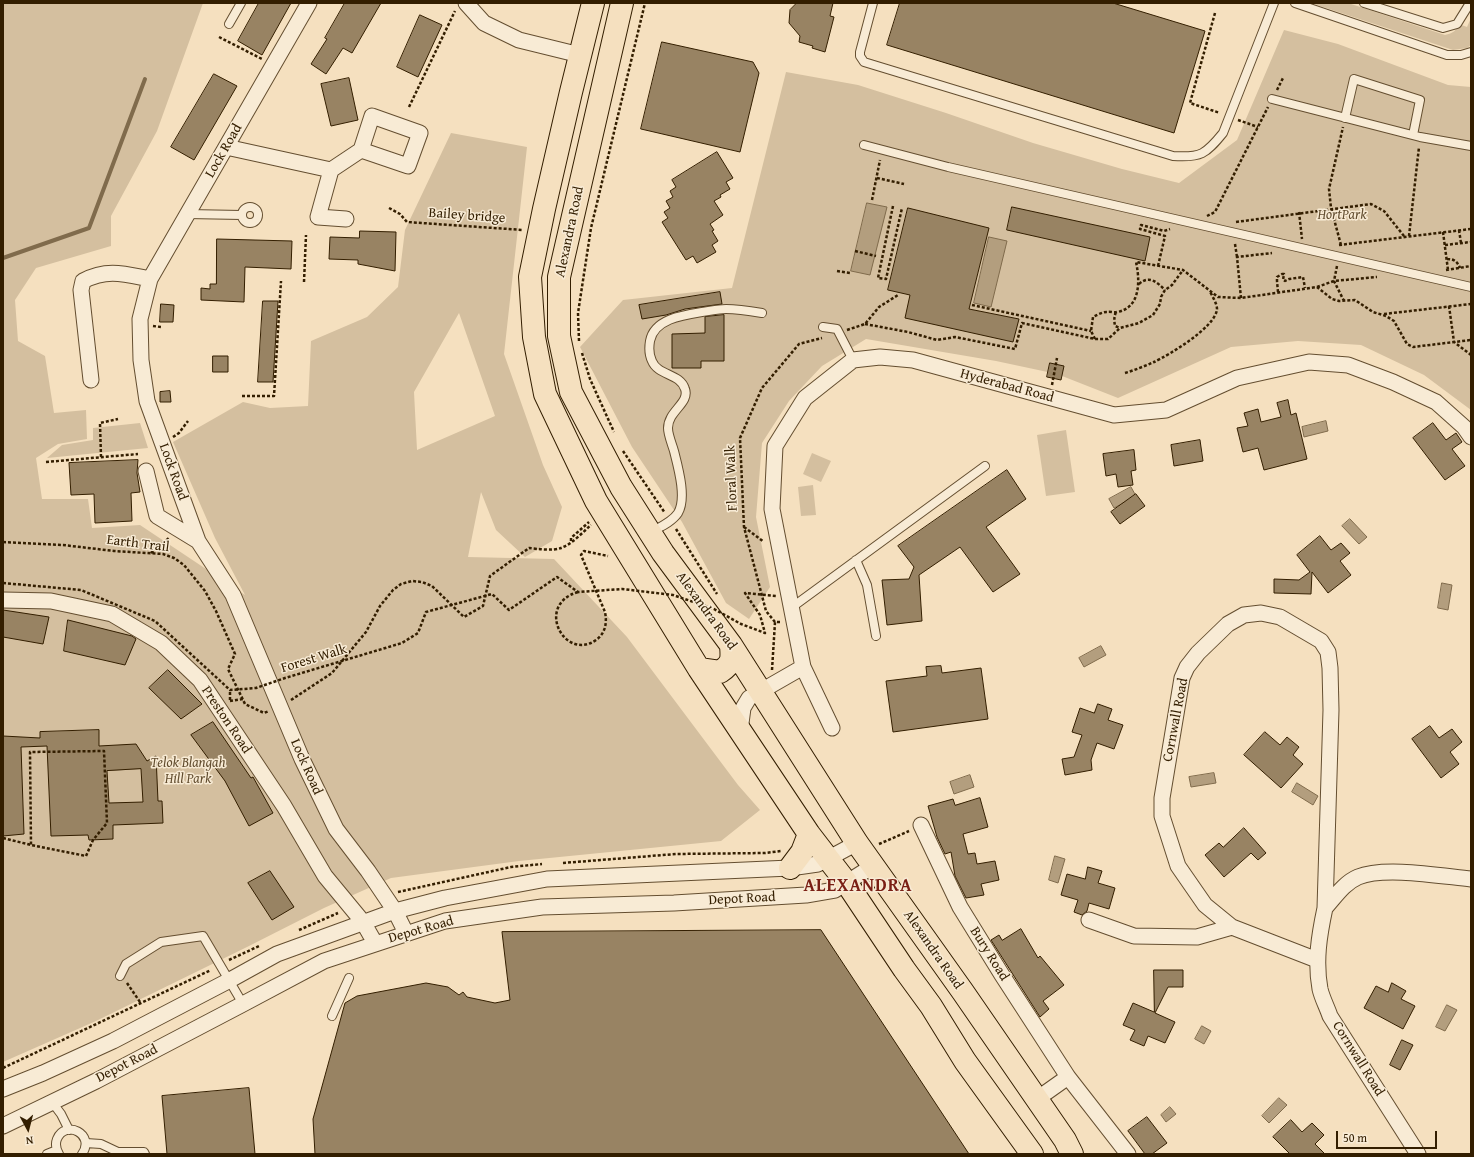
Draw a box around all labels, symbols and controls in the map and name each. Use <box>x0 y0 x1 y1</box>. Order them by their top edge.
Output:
street label: Lock Road <box>202 121 246 181</box>
street label: Alexandra Road <box>552 185 588 279</box>
street label: Bailey bridge <box>428 205 506 227</box>
park label: HortPark <box>1317 207 1367 223</box>
street label: Hyderabad Road <box>958 365 1056 407</box>
street label: Lock Road <box>155 441 191 503</box>
street label: Floral Walk <box>722 445 742 511</box>
street label: Earth Trail <box>106 532 170 556</box>
street label: Alexandra Road <box>672 569 740 653</box>
street label: Forest Walk <box>279 641 349 677</box>
street label: Cornwall Road <box>1160 677 1192 763</box>
street label: Preston Road <box>197 683 255 757</box>
street label: Lock Road <box>286 736 326 798</box>
park label: Telok Blangah Hill Park <box>150 755 226 788</box>
district label: ALEXANDRA <box>804 875 912 897</box>
street label: Depot Road <box>708 889 776 909</box>
street label: Alexandra Road <box>900 907 966 993</box>
street label: Depot Road <box>386 913 456 947</box>
street label: Bury Road <box>966 924 1012 984</box>
street label: Cornwall Road <box>1328 1019 1388 1099</box>
street label: Depot Road <box>93 1041 161 1087</box>
north arrow <box>8 1109 48 1149</box>
scale bar <box>1338 1123 1439 1149</box>
text: 50 m <box>1343 1129 1367 1146</box>
text: N <box>25 1133 34 1149</box>

